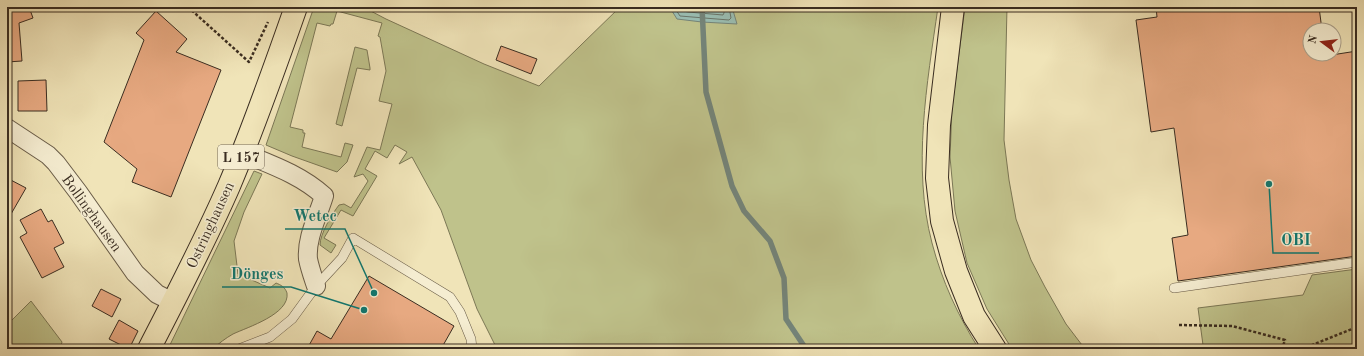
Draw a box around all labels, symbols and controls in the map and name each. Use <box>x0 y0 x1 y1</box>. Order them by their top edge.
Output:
north arrow <box>1302 22 1342 62</box>
text: N <box>1307 34 1320 45</box>
road number: L 157 <box>218 145 264 169</box>
street label: Bollinghausen <box>58 173 124 255</box>
street label: Ostringhausen <box>185 180 238 271</box>
callout: Wetec <box>285 201 345 229</box>
text: Wetec <box>293 209 337 225</box>
callout: OBI <box>1273 225 1319 253</box>
text: OBI <box>1281 233 1311 249</box>
callout: Dönges <box>222 259 291 287</box>
text: Dönges <box>231 267 284 283</box>

